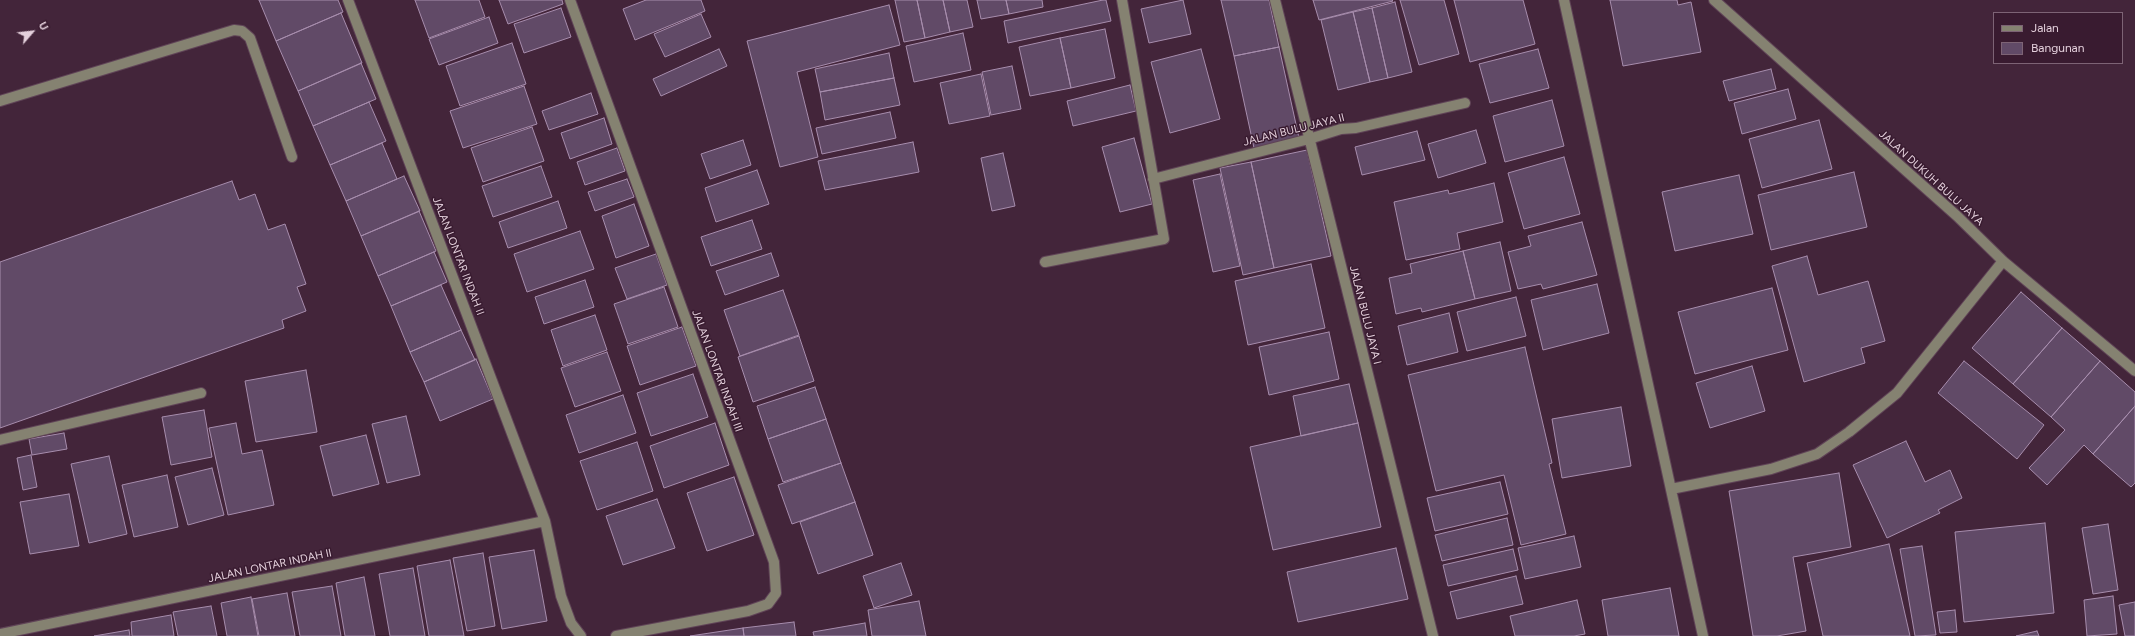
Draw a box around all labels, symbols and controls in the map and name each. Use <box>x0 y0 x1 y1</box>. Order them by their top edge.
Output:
north arrow <box>12 12 52 52</box>
legend <box>1993 12 2123 64</box>
text: U <box>35 20 51 33</box>
text: Jalan <box>2031 21 2059 35</box>
text: Bangunan <box>2031 41 2084 55</box>
street label: JALAN BULU JAYA II <box>1242 111 1346 149</box>
street label: JALAN DUKUH BULU JAYA <box>1876 128 1986 228</box>
street label: JALAN LONTAR INDAH II <box>429 195 487 317</box>
street label: JALAN BULU JAYA I <box>1346 264 1384 366</box>
street label: JALAN LONTAR INDAH III <box>689 308 745 434</box>
street label: JALAN LONTAR INDAH II <box>207 546 333 586</box>

